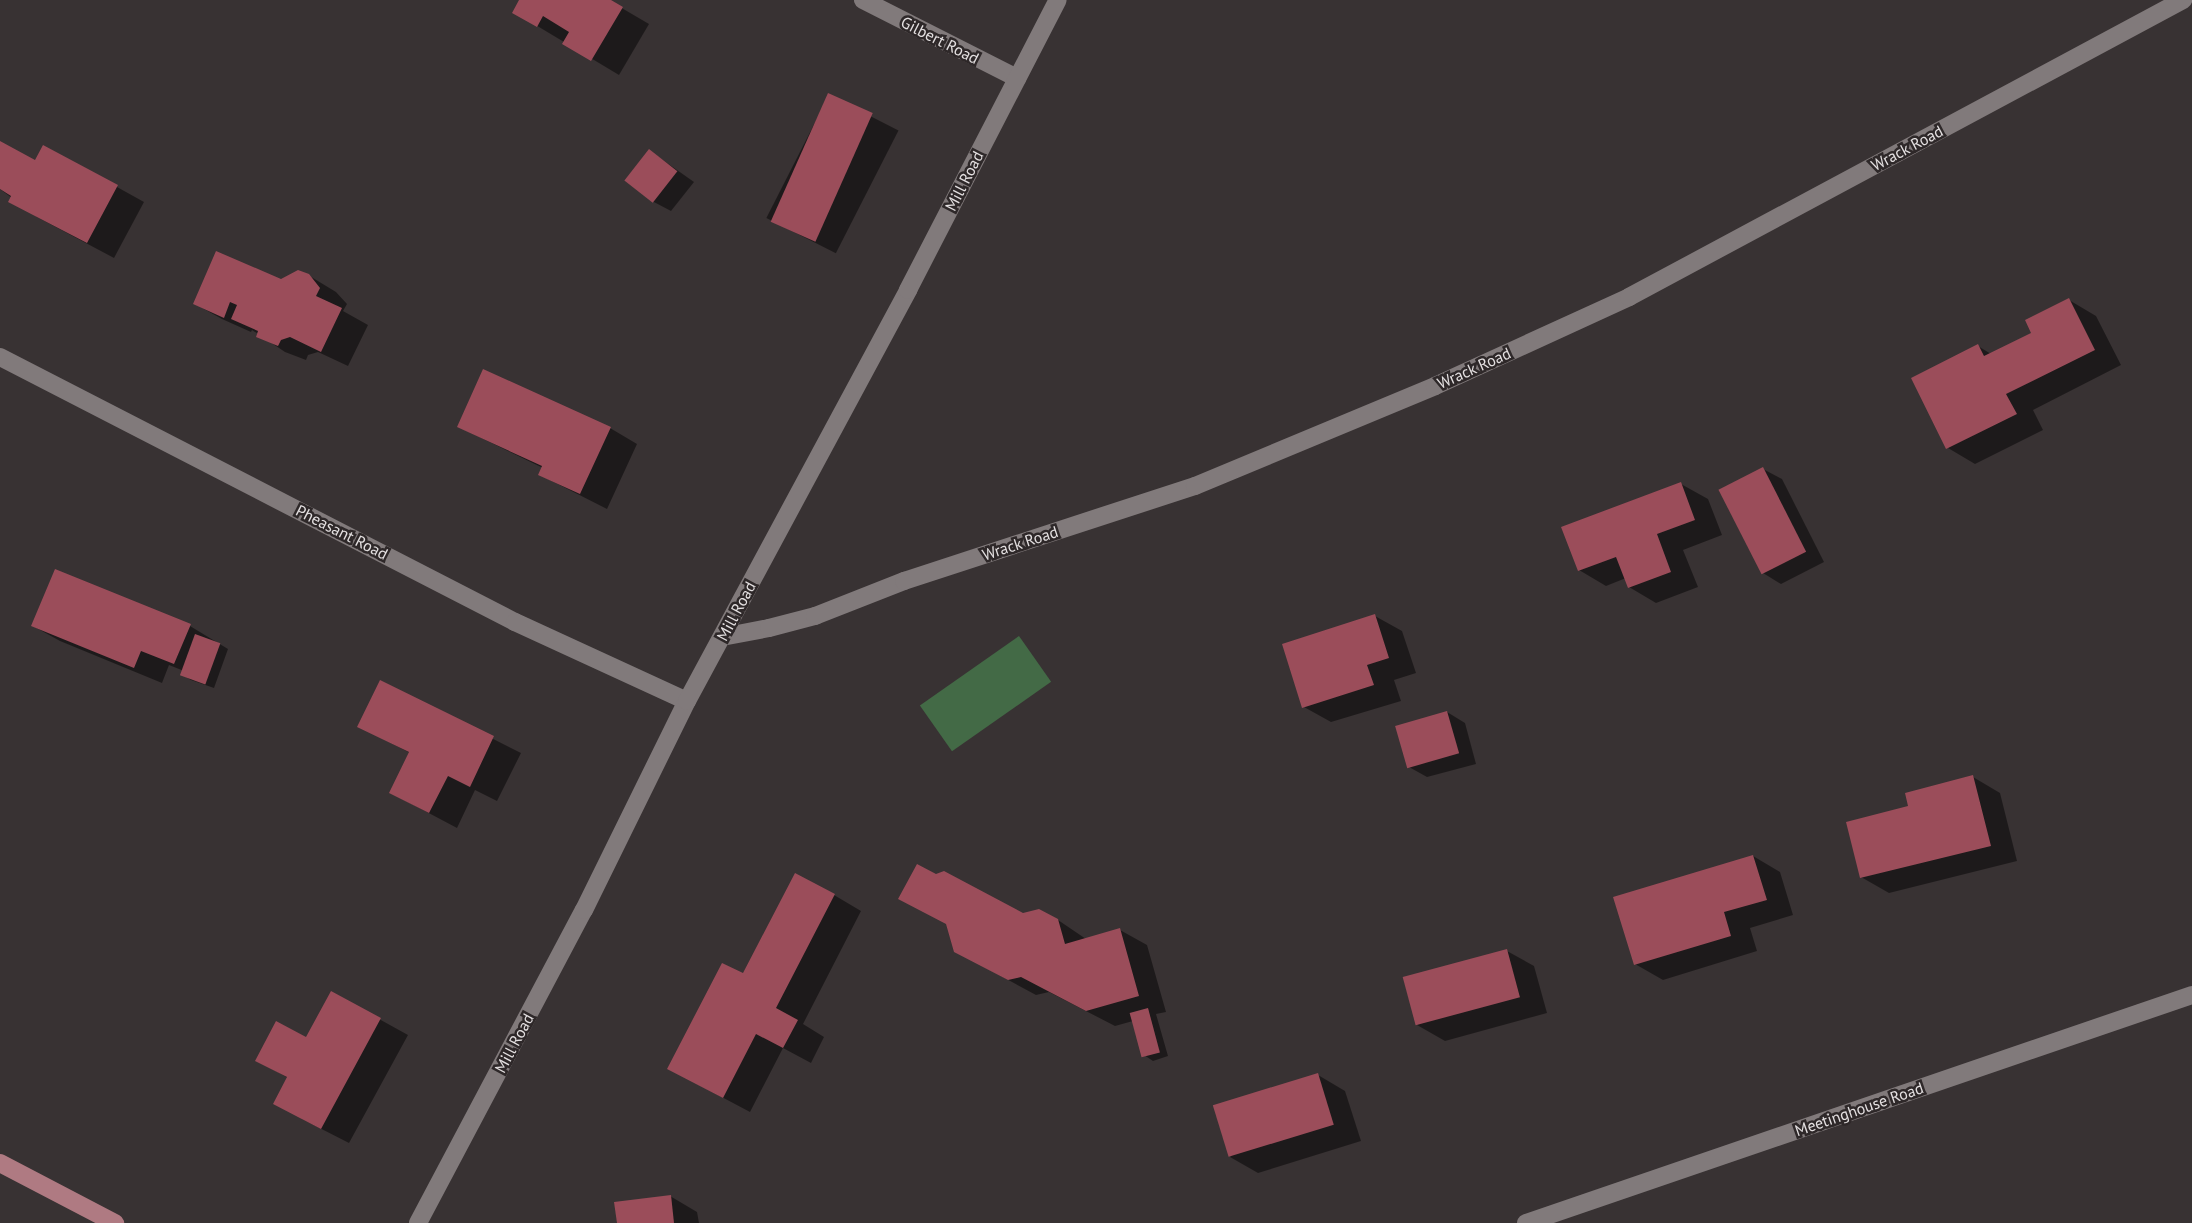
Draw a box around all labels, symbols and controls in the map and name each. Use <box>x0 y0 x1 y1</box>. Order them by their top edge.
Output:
street label: Gilbert Road <box>898 12 982 68</box>
street label: Wrack Road <box>1868 121 1946 175</box>
street label: Mill Road <box>941 148 987 214</box>
street label: Wrack Road <box>1434 343 1514 393</box>
street label: Pheasant Road <box>293 501 391 563</box>
street label: Wrack Road <box>979 522 1061 564</box>
street label: Mill Road <box>712 578 760 644</box>
street label: Mill Road <box>490 1010 538 1076</box>
street label: Meetinghouse Road <box>1792 1078 1926 1140</box>

